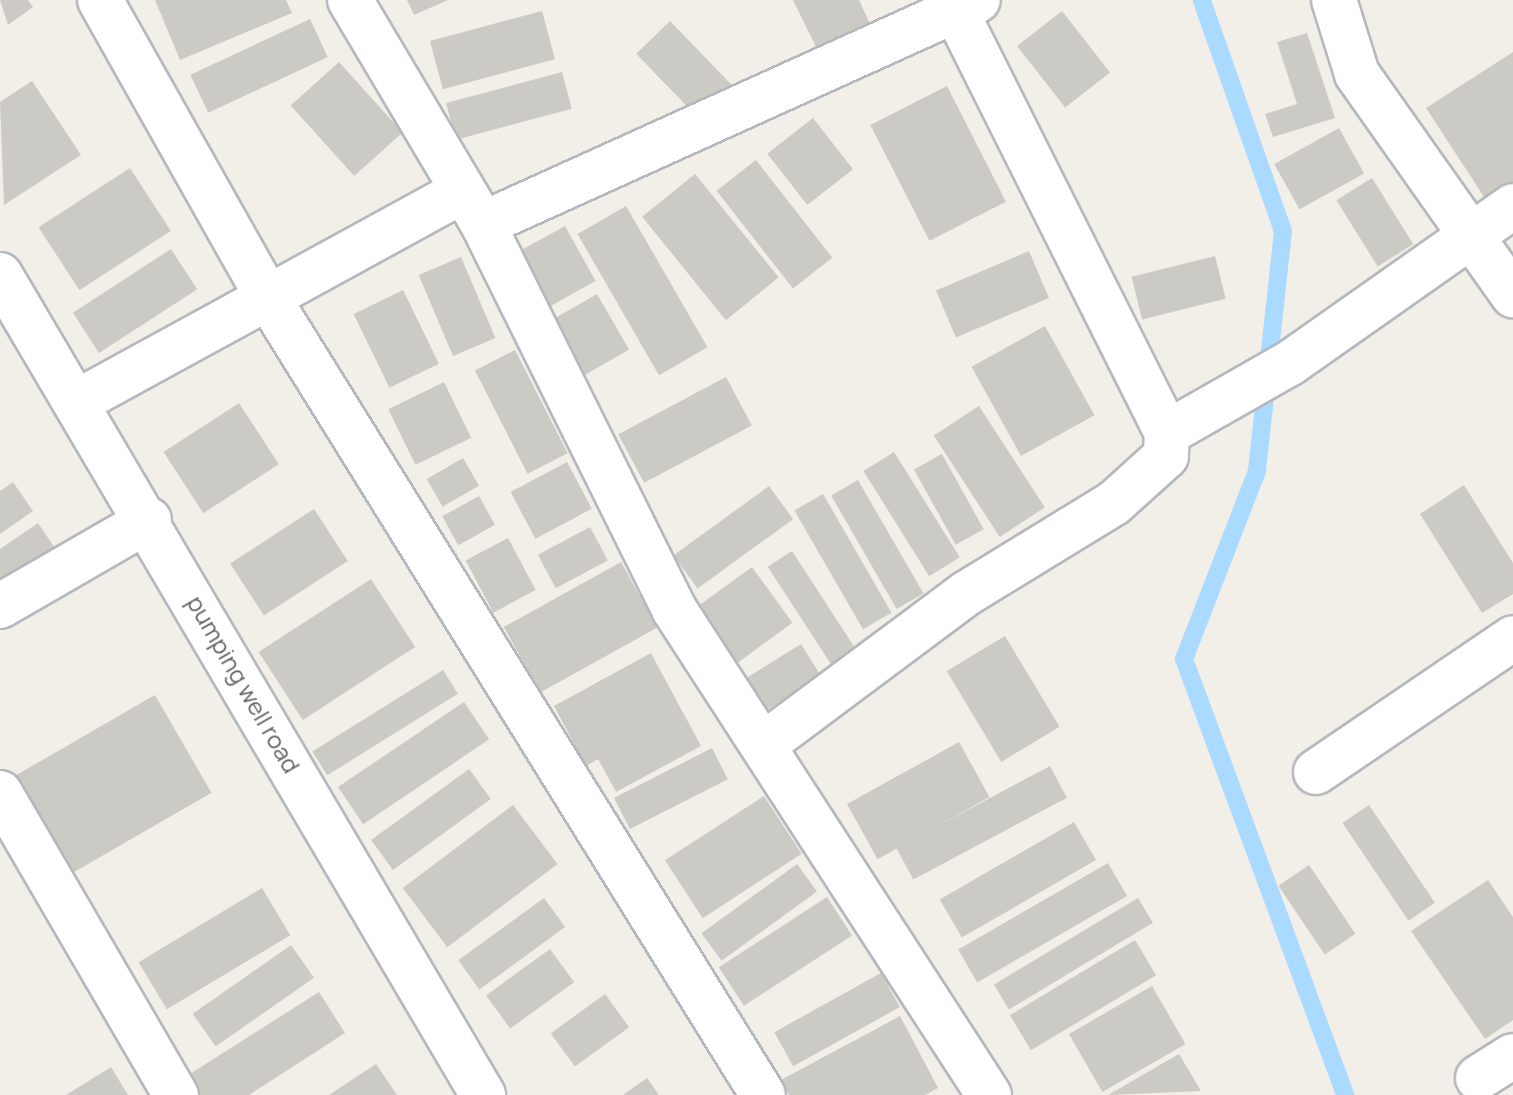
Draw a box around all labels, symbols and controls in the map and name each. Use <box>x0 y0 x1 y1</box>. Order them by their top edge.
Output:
street label: pumping well road <box>182 590 306 778</box>

